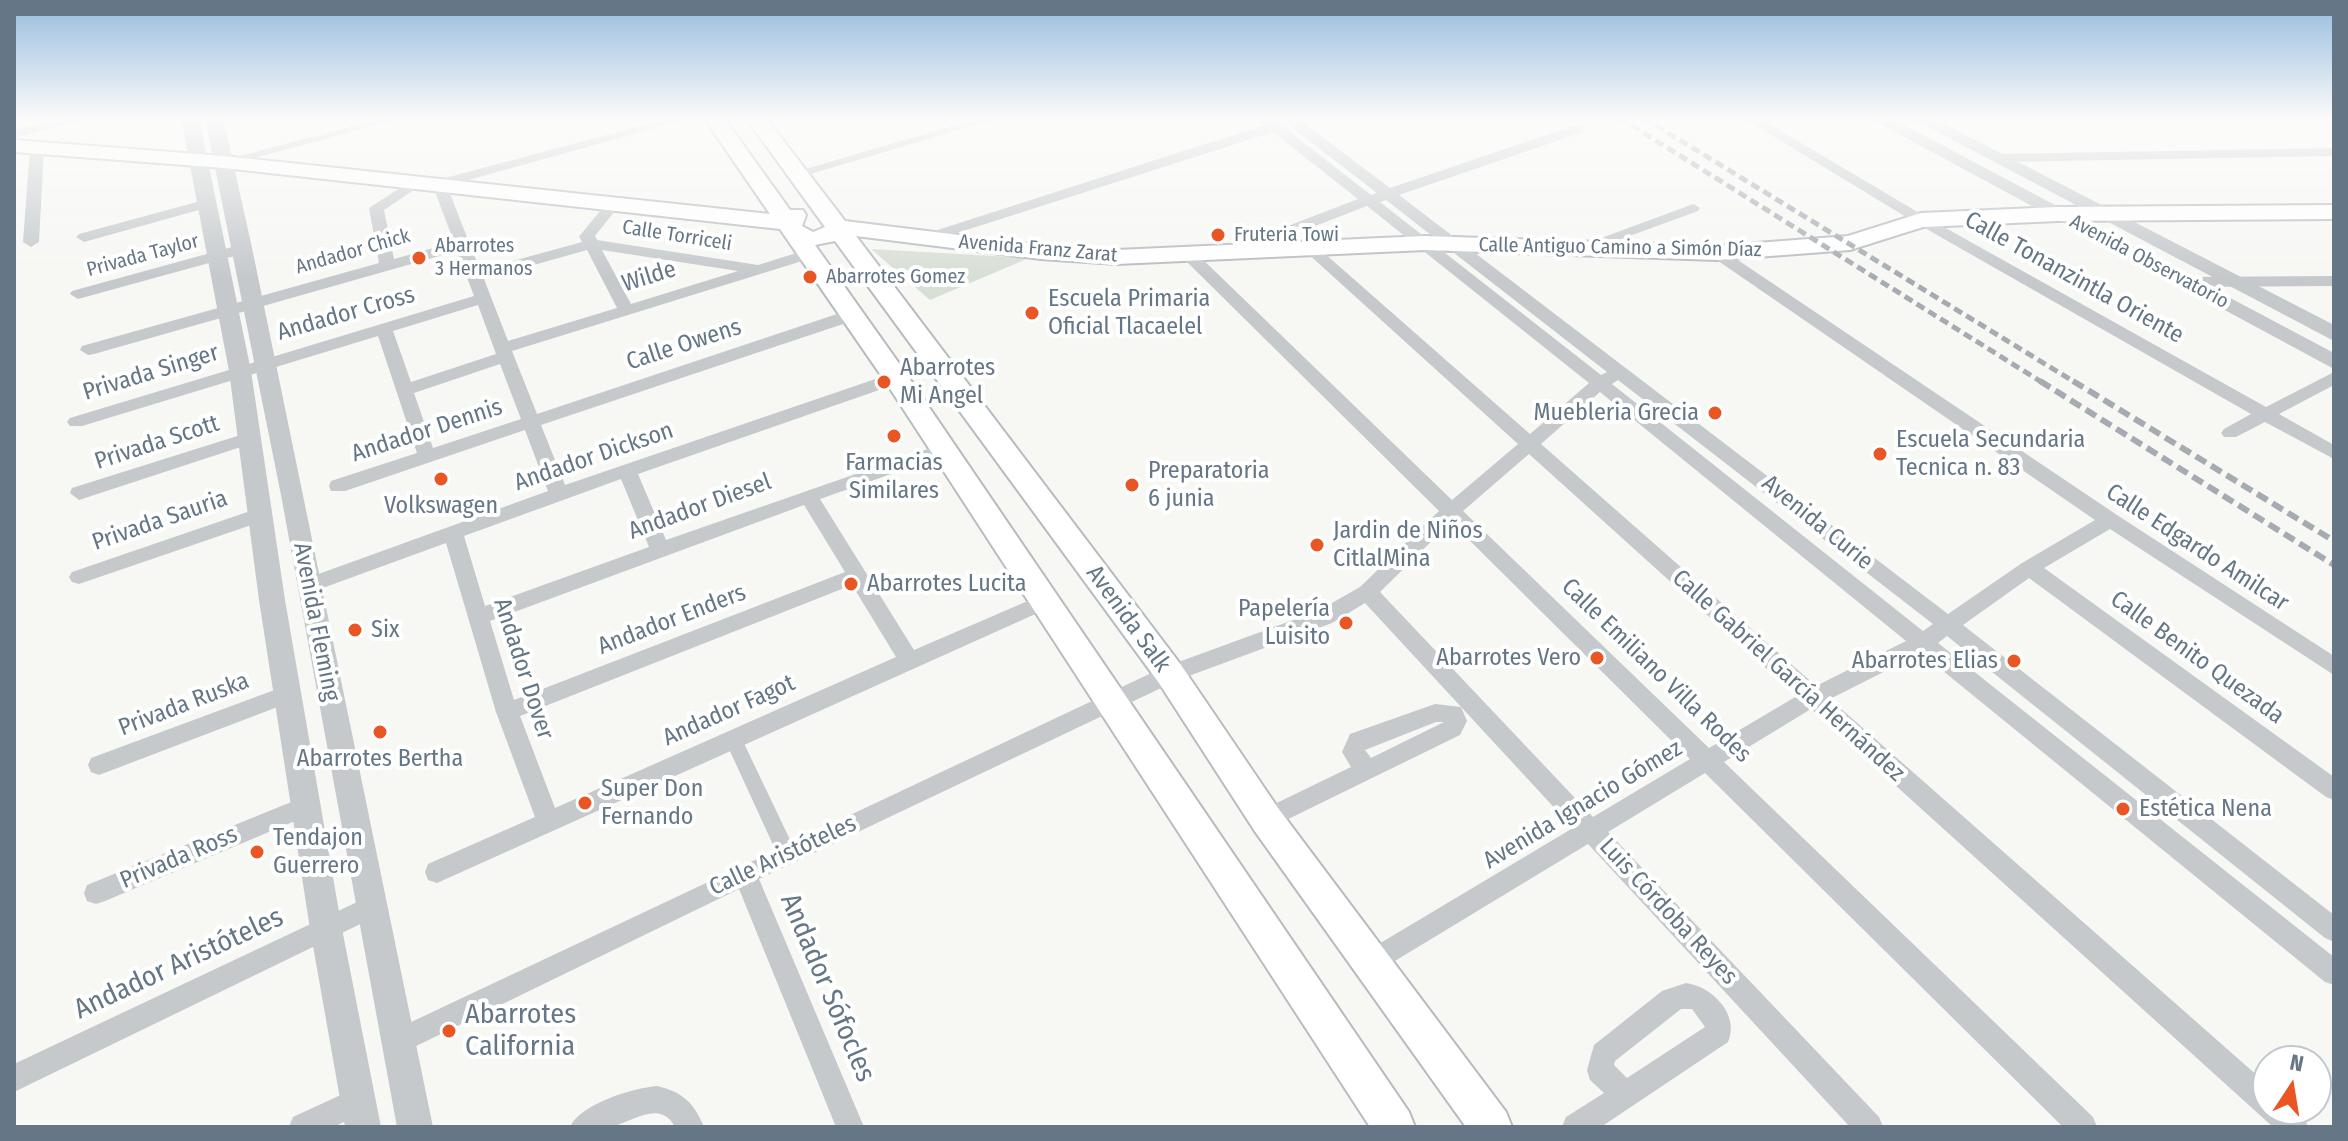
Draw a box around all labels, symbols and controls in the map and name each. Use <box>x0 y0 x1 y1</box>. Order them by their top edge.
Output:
street label: Calle Tonanzintla Oriente <box>1960 206 2188 350</box>
street label: Avenida Observatorio <box>2066 210 2232 314</box>
street label: Calle Torriceli <box>620 215 734 257</box>
place label: Fruteria Towi <box>1234 223 1339 247</box>
street label: Andador Chick <box>293 224 413 280</box>
marker: Fruteria Towi <box>1209 226 1227 244</box>
street label: Privada Taylor <box>84 230 202 282</box>
street label: Avenida Franz Zarat <box>958 230 1118 268</box>
place label: Abarrotes 3 Hermanos <box>435 234 532 281</box>
street label: Calle Antiguo Camino a Simón Díaz <box>1478 234 1762 262</box>
marker: Abarrotes 3 Hermanos <box>410 249 428 267</box>
street label: Wilde <box>619 255 679 299</box>
place label: Abarrotes Gomez <box>826 265 965 289</box>
marker: Abarrotes Gomez <box>801 268 819 286</box>
street label: Andador Cross <box>274 281 418 347</box>
place label: Escuela Primaria Oficial Tlacaelel <box>1048 285 1210 341</box>
marker: Escuela Primaria Oficial Tlacaelel <box>1023 304 1041 322</box>
street label: Calle Owens <box>623 313 745 377</box>
street label: Privada Singer <box>80 339 222 407</box>
place label: Abarrotes Mi Angel <box>900 354 995 410</box>
marker: Abarrotes Mi Angel <box>875 373 893 391</box>
street label: Andador Dennis <box>348 393 506 469</box>
place label: Muebleria Grecia <box>1533 399 1699 427</box>
marker: Muebleria Grecia <box>1706 404 1724 422</box>
street label: Privada Scott <box>91 409 223 477</box>
street label: Andador Dickson <box>511 416 677 498</box>
place label: Escuela Secundaria Tecnica n. 83 <box>1896 426 2085 482</box>
marker: Farmacias Similares <box>885 427 903 445</box>
marker: Escuela Secundaria Tecnica n. 83 <box>1871 445 1889 463</box>
place label: Farmacias Similares <box>845 449 943 505</box>
place label: Preparatoria 6 junia <box>1148 457 1270 513</box>
street label: Andador Diesel <box>625 468 775 546</box>
street label: Avenida Curie <box>1756 469 1878 577</box>
marker: Volkswagen <box>432 470 450 488</box>
marker: Preparatoria 6 junia <box>1123 476 1141 494</box>
street label: Calle Edgardo Amilcar <box>2100 478 2294 618</box>
street label: Privada Sauria <box>89 484 231 558</box>
place label: Volkswagen <box>384 492 498 520</box>
place label: Jardin de Niños CitlalMina <box>1333 517 1483 573</box>
marker: Jardin de Niños CitlalMina <box>1308 536 1326 554</box>
street label: Avenida Fleming <box>287 540 345 704</box>
street label: Avenida Salk <box>1080 560 1176 678</box>
street label: Calle Gabriel García Hernández <box>1666 564 1910 788</box>
place label: Abarrotes Lucita <box>867 570 1026 598</box>
street label: Calle Emiliano Villa Rodes <box>1555 573 1757 769</box>
marker: Abarrotes Lucita <box>842 575 860 593</box>
street label: Andador Enders <box>594 579 750 661</box>
street label: Calle Benito Quezada <box>2104 585 2290 731</box>
street label: Andador Dover <box>487 595 559 743</box>
place label: Papelería Luisito <box>1238 595 1330 651</box>
marker: Papelería Luisito <box>1337 614 1355 632</box>
place label: Six <box>371 616 399 644</box>
marker: Six <box>346 621 364 639</box>
place label: Abarrotes Vero <box>1436 644 1581 672</box>
place label: Abarrotes Elias <box>1852 647 1998 675</box>
marker: Abarrotes Vero <box>1588 649 1606 667</box>
marker: Abarrotes Elias <box>2005 652 2023 670</box>
street label: Privada Ruska <box>115 667 253 743</box>
street label: Andador Fagot <box>659 669 799 753</box>
marker: Abarrotes Bertha <box>371 723 389 741</box>
street label: Avenida Ignacio Gómez <box>1478 734 1688 876</box>
place label: Abarrotes Bertha <box>297 745 463 773</box>
place label: Super Don Fernando <box>601 775 703 831</box>
marker: Super Don Fernando <box>576 794 594 812</box>
place label: Estética Nena <box>2139 795 2272 823</box>
marker: Estética Nena <box>2114 800 2132 818</box>
street label: Calle Aristóteles <box>705 809 861 903</box>
street label: Privada Ross <box>116 820 242 896</box>
place label: Tendajon Guerrero <box>273 824 363 880</box>
street label: Luis Córdoba Reyes <box>1593 833 1743 991</box>
marker: Tendajon Guerrero <box>248 843 266 861</box>
street label: Andador Sófocles <box>772 889 882 1087</box>
street label: Andador Aristóteles <box>69 901 289 1027</box>
place label: Abarrotes California <box>465 998 576 1064</box>
marker: Abarrotes California <box>440 1022 458 1040</box>
north arrow <box>2252 1045 2332 1125</box>
text: N <box>2287 1048 2306 1078</box>

